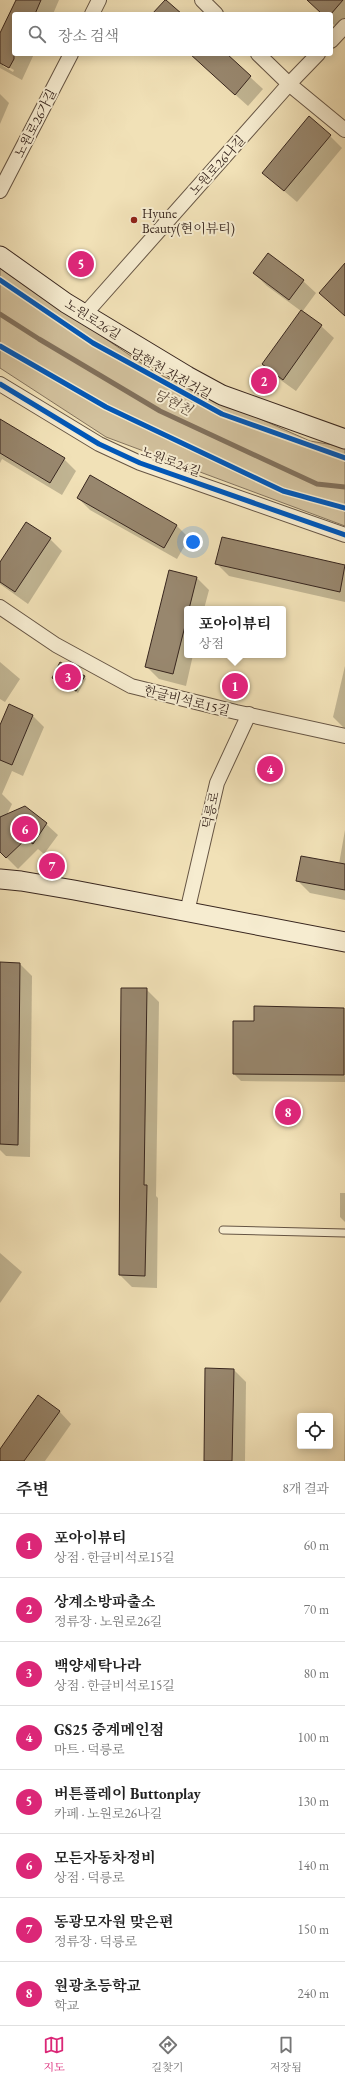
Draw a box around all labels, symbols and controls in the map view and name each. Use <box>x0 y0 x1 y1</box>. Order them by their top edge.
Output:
search box <box>12 12 333 56</box>
icon: search <box>26 23 48 45</box>
text: 장소 검색 <box>58 26 119 45</box>
street label: 노원로26가길 <box>11 86 60 161</box>
street label: 노원로26나길 <box>186 132 249 199</box>
place label: Hyune Beauty(현이뷰티) <box>142 205 235 237</box>
marker: Hyune Beauty(현이뷰티) <box>129 215 139 225</box>
pin: 5 <box>68 249 94 279</box>
street label: 노원로26길 <box>62 296 124 343</box>
street label: 당현천 자전거길 <box>128 344 214 402</box>
pin: 2 <box>251 366 277 396</box>
water label: 당현천 <box>151 385 195 419</box>
street label: 노원로24길 <box>138 443 203 480</box>
your location <box>183 532 203 552</box>
popup <box>184 606 286 658</box>
text: 포아이뷰티 <box>199 614 271 633</box>
text: 상점 <box>199 635 224 652</box>
pin: 3 <box>55 662 81 692</box>
pin: 1 <box>222 671 248 701</box>
street label: 한글비석로15길 <box>142 682 232 719</box>
pin: 4 <box>257 754 283 784</box>
street label: 덕릉로 <box>198 789 223 830</box>
pin: 6 <box>12 814 38 844</box>
pin: 7 <box>39 851 65 881</box>
pin: 8 <box>275 1097 301 1127</box>
map controls <box>297 1413 333 1449</box>
button: locate <box>297 1413 333 1449</box>
text: 주변 <box>16 1478 49 1500</box>
text: 8개 결과 <box>282 1480 329 1497</box>
text: 포아이뷰티 <box>54 1528 126 1547</box>
text: 1 <box>26 1537 32 1554</box>
text: 60 m <box>304 1537 329 1554</box>
text: 상점 · 한글비석로15길 <box>54 1549 175 1566</box>
text: 상계소방파출소 <box>54 1592 155 1611</box>
text: 2 <box>26 1601 32 1618</box>
text: 70 m <box>304 1601 329 1618</box>
text: 정류장 · 노원로26길 <box>54 1613 162 1630</box>
text: 백양세탁나라 <box>54 1656 141 1675</box>
text: 3 <box>26 1665 32 1682</box>
text: 80 m <box>304 1665 329 1682</box>
text: 상점 · 한글비석로15길 <box>54 1677 175 1694</box>
text: GS25 중계메인점 <box>54 1720 164 1739</box>
text: 4 <box>26 1729 32 1746</box>
text: 100 m <box>298 1729 329 1746</box>
text: 마트 · 덕릉로 <box>54 1741 125 1758</box>
text: 버튼플레이 Buttonplay <box>54 1784 201 1803</box>
text: 5 <box>26 1793 32 1810</box>
text: 130 m <box>298 1793 329 1810</box>
text: 카페 · 노원로26나길 <box>54 1805 162 1822</box>
text: 모든자동차정비 <box>54 1848 155 1867</box>
text: 6 <box>26 1857 32 1874</box>
text: 140 m <box>298 1857 329 1874</box>
text: 상점 · 덕릉로 <box>54 1869 125 1886</box>
text: 동광모자원 맞은편 <box>54 1912 173 1931</box>
text: 7 <box>26 1921 32 1938</box>
text: 150 m <box>298 1921 329 1938</box>
text: 정류장 · 덕릉로 <box>54 1933 137 1950</box>
text: 원광초등학교 <box>54 1976 141 1995</box>
text: 8 <box>26 1985 32 2002</box>
text: 240 m <box>298 1985 329 2002</box>
text: 학교 <box>54 1997 79 2014</box>
tab: 지도 <box>43 2034 65 2074</box>
tab: 길찾기 <box>152 2034 184 2074</box>
tab: 저장됨 <box>270 2034 302 2074</box>

